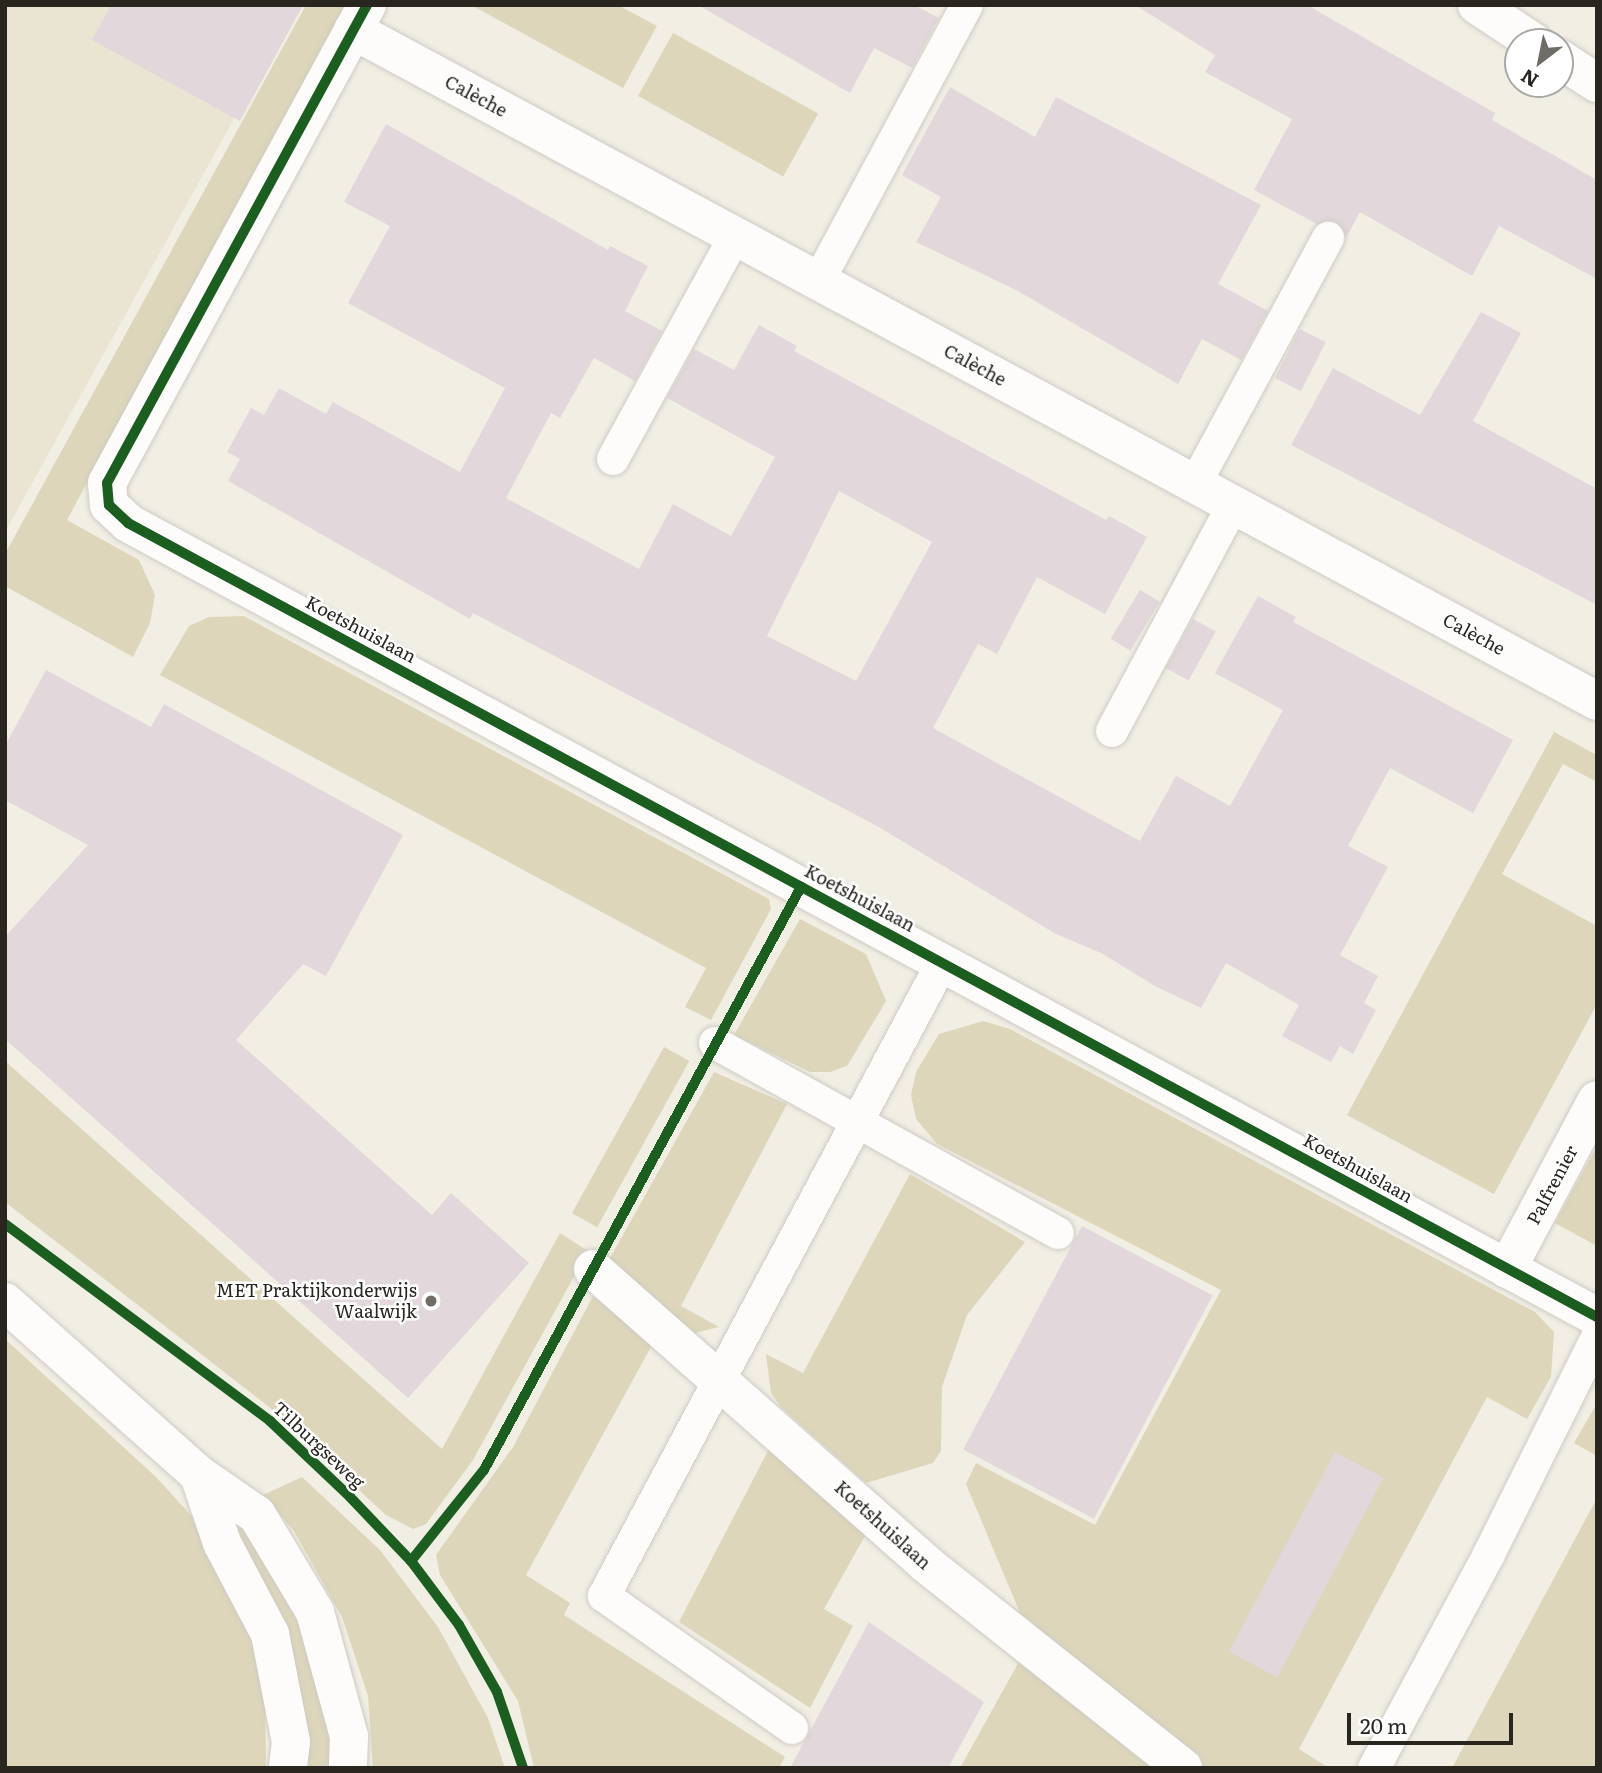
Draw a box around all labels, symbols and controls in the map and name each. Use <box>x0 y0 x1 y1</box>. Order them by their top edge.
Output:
north arrow <box>1504 28 1574 98</box>
text: N <box>1515 63 1543 95</box>
street label: Calèche <box>441 71 511 121</box>
street label: Calèche <box>940 340 1010 390</box>
street label: Koetshuislaan <box>302 591 420 667</box>
street label: Calèche <box>1439 609 1509 659</box>
street label: Koetshuislaan <box>801 860 919 936</box>
street label: Koetshuislaan <box>1299 1129 1417 1207</box>
street label: Palfrenier <box>1522 1142 1582 1228</box>
place label: MET Praktijkonderwijs Waalwijk <box>216 1280 417 1322</box>
marker: MET Praktijkonderwijs Waalwijk <box>423 1293 439 1309</box>
street label: Tilburgseweg <box>269 1397 369 1493</box>
street label: Koetshuislaan <box>830 1476 936 1574</box>
scale bar <box>1350 1700 1516 1744</box>
text: 20 m <box>1360 1709 1407 1740</box>

